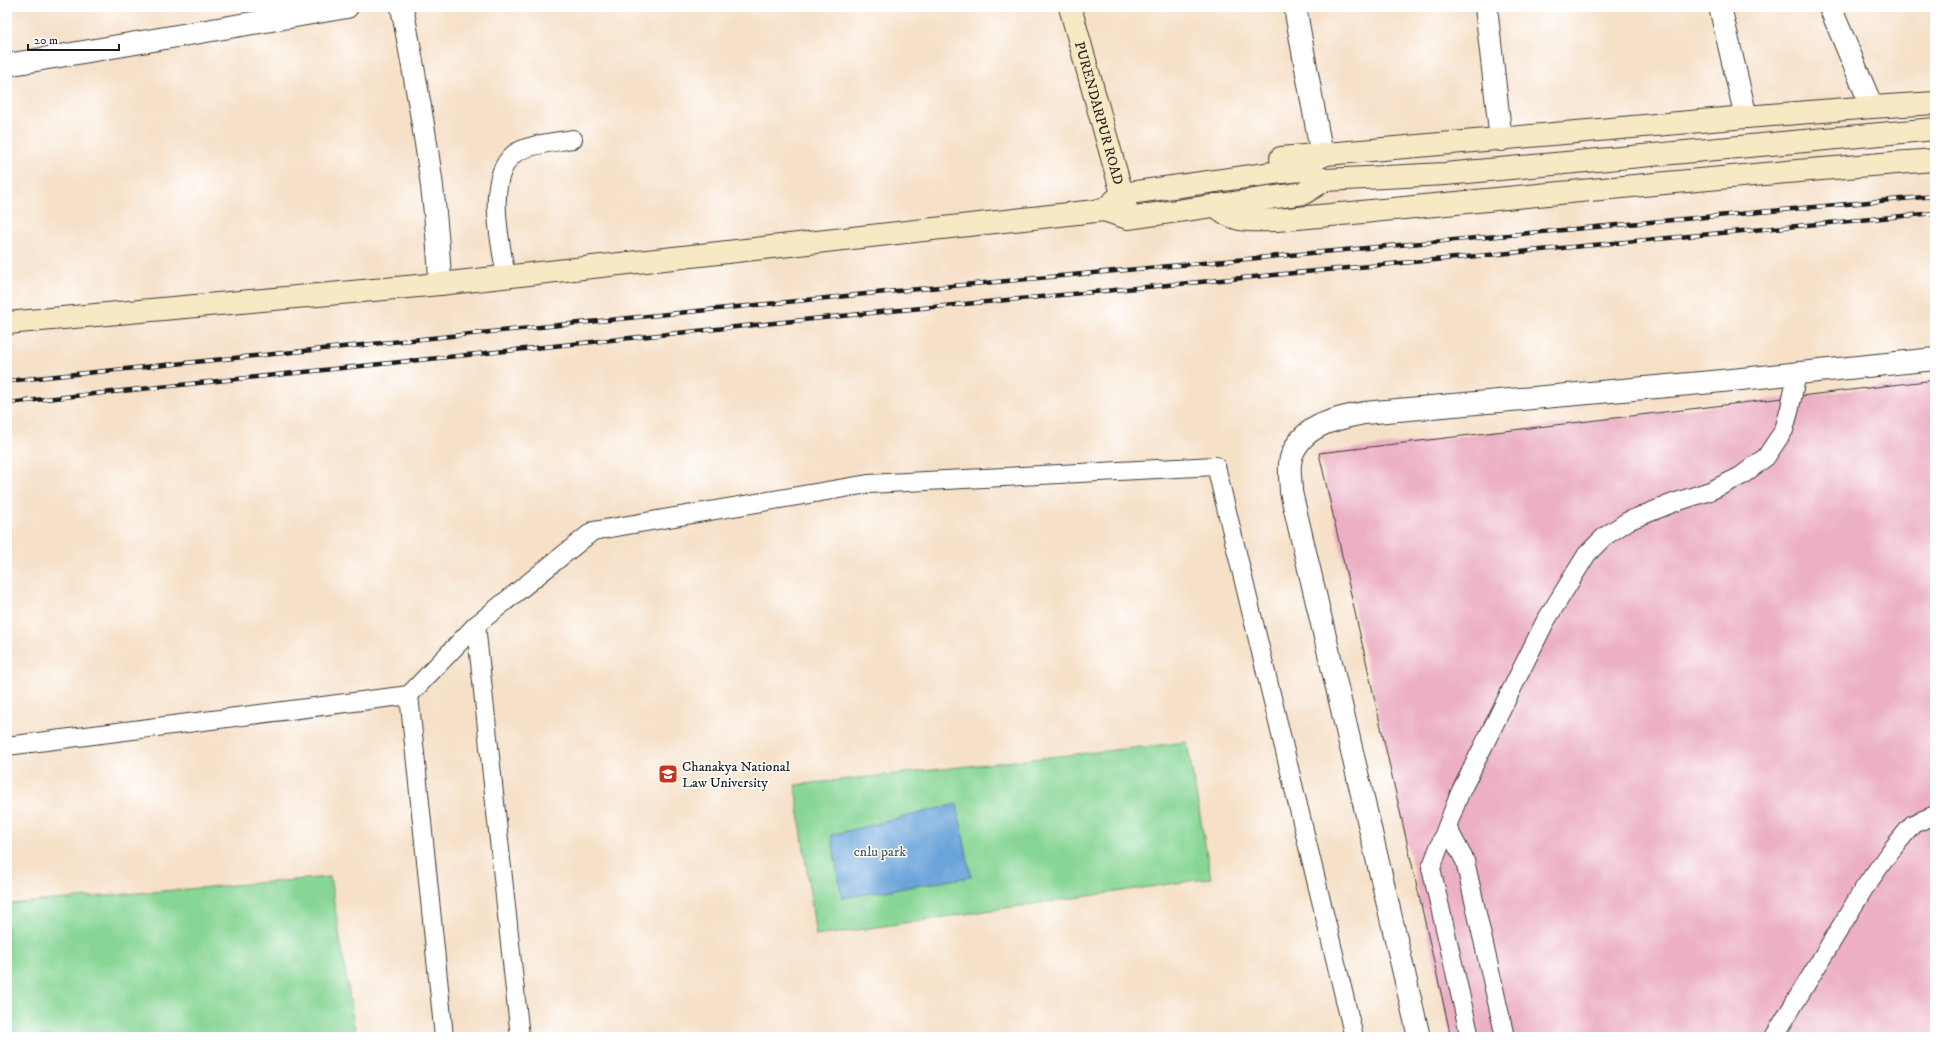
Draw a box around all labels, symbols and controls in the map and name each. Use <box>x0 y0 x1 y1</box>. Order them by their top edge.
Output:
scale bar <box>28 26 119 52</box>
text: 20 m <box>34 33 58 48</box>
street label: PURENDARPUR ROAD <box>1070 40 1127 187</box>
place label: Chanakya National Law University <box>682 758 791 792</box>
school or university icon: Chanakya National Law University <box>657 763 679 785</box>
park label: cnlu park <box>854 843 906 861</box>

